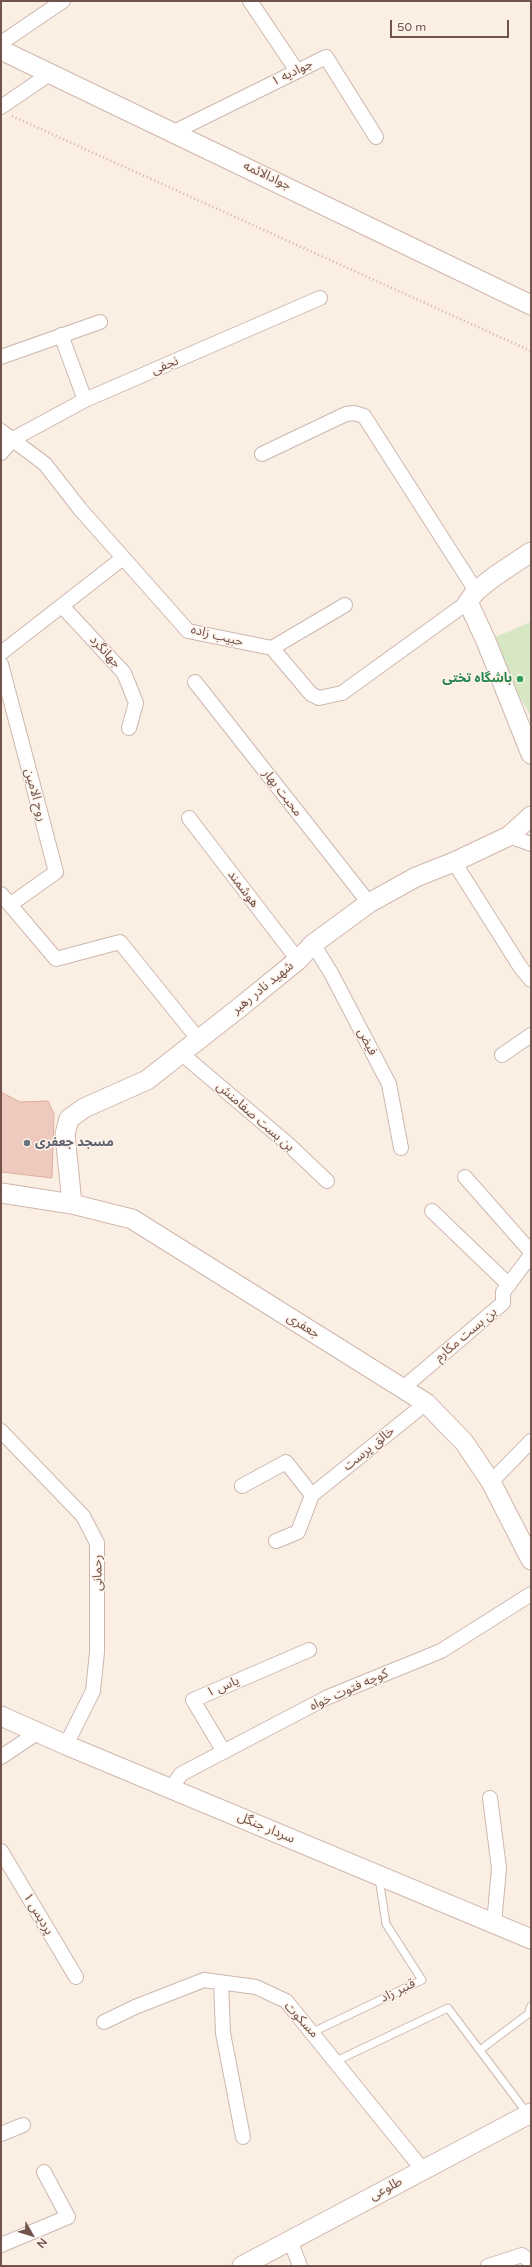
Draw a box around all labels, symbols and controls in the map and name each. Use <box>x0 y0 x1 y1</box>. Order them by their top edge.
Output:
scale bar <box>392 12 511 38</box>
text: 50 m <box>397 20 426 34</box>
street label: جوادیه ۱ <box>269 56 315 90</box>
street label: جوادالائمه <box>241 158 293 194</box>
street label: نجفی <box>149 353 181 379</box>
street label: حبیب زاده <box>189 622 245 650</box>
street label: جهانگرد <box>86 632 124 672</box>
place label: باشگاه تختی <box>442 671 512 687</box>
marker: باشگاه تختی <box>515 674 525 684</box>
street label: محبت بهار <box>259 766 305 820</box>
street label: روح الامین <box>20 767 50 823</box>
street label: هوشمند <box>224 867 262 911</box>
street label: شهید نادر رهبر <box>229 958 297 1018</box>
street label: فیض <box>354 1026 380 1058</box>
street label: بن بست صفامنش <box>213 1079 297 1155</box>
place label: مسجد جعفری <box>35 1135 114 1151</box>
marker: مسجد جعفری <box>22 1138 32 1148</box>
street label: بن بست مکارم <box>432 1305 500 1365</box>
street label: جعفری <box>284 1310 322 1342</box>
street label: خالق پرست <box>340 1424 398 1474</box>
street label: رحمانی <box>90 1555 106 1591</box>
street label: کوچه فتوت خواه <box>307 1666 391 1714</box>
street label: یاس ۱ <box>204 1673 242 1701</box>
street label: سردار جنگل <box>235 1809 297 1847</box>
street label: پردیس ۱ <box>19 1890 57 1938</box>
street label: قنبر زاد <box>378 1976 418 2006</box>
street label: مسکوت <box>280 1999 322 2041</box>
street label: طلوعی <box>367 2174 405 2204</box>
north arrow <box>12 2215 52 2255</box>
text: N <box>34 2235 50 2250</box>

